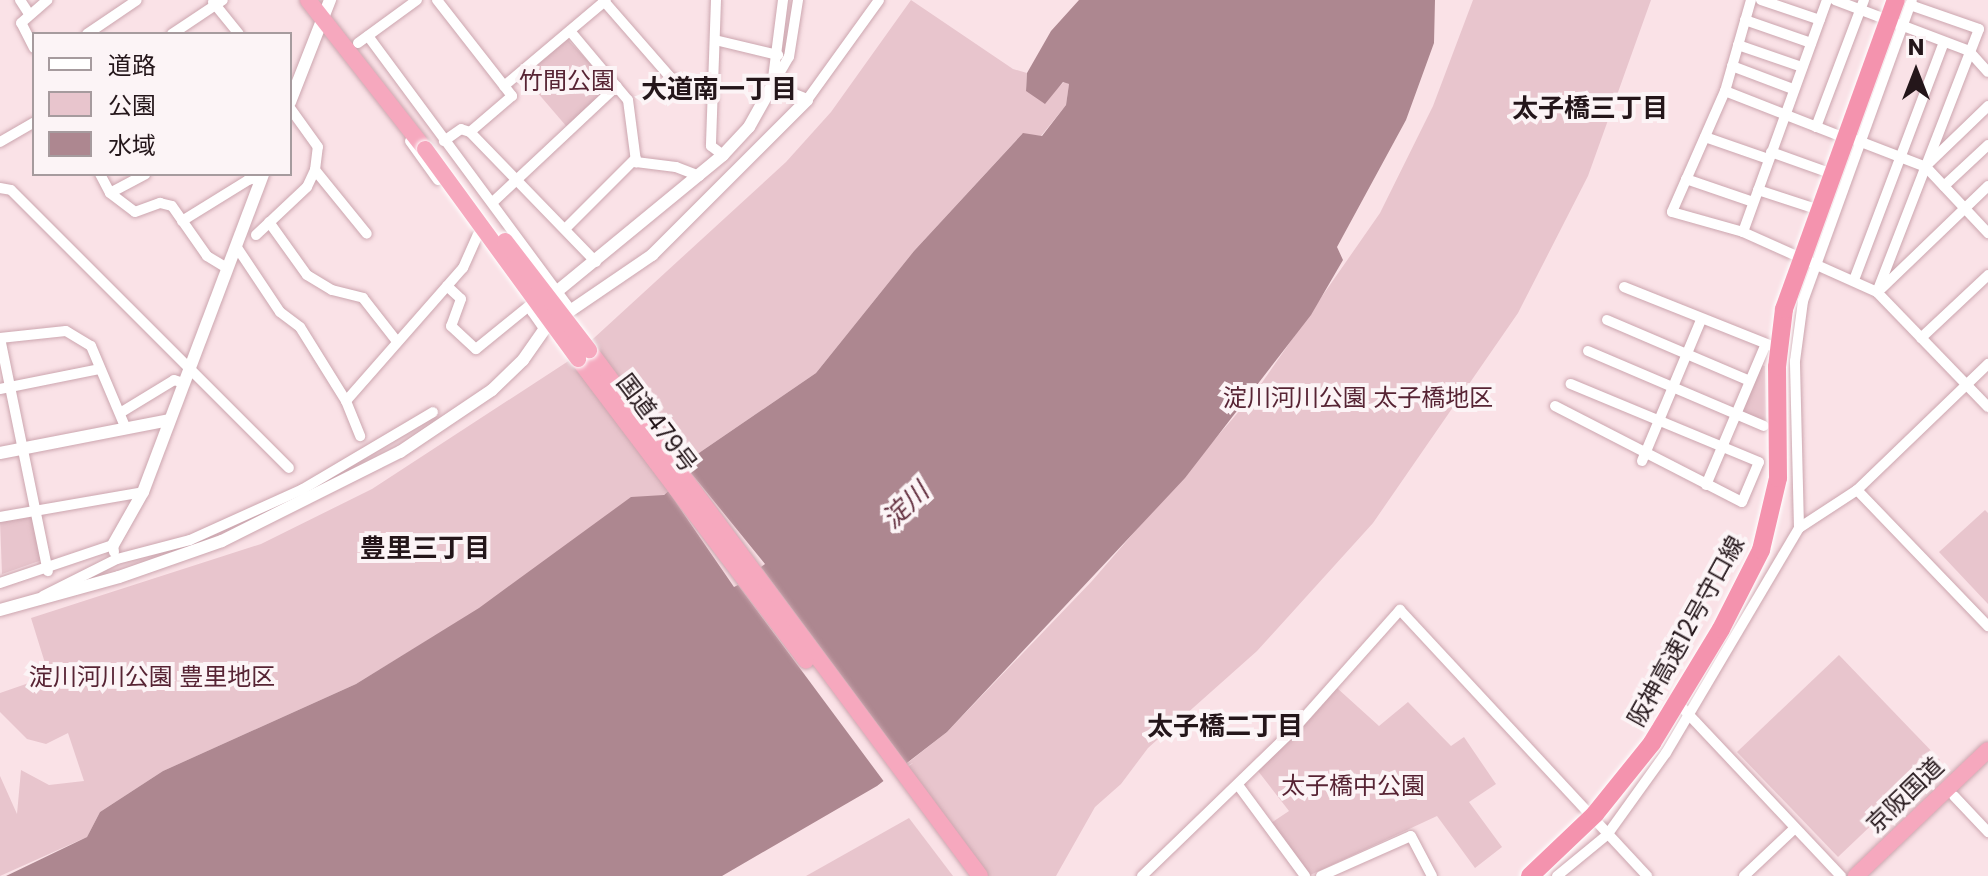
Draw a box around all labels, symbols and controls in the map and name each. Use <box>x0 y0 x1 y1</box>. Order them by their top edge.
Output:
legend <box>32 32 292 176</box>
north arrow <box>1876 32 1956 112</box>
text: N <box>1908 32 1924 63</box>
text: 道路 <box>108 49 156 82</box>
park label: 竹間公園 <box>519 67 615 95</box>
district label: 大道南一丁目 <box>641 74 797 106</box>
text: 公園 <box>108 89 156 122</box>
district label: 太子橋三丁目 <box>1512 93 1668 125</box>
text: 水域 <box>108 129 156 162</box>
street label: 国道479号 <box>611 368 703 478</box>
park label: 淀川河川公園 太子橋地区 <box>1223 384 1493 412</box>
water label: 淀川 <box>876 477 936 535</box>
street label: 阪神高速12号守口線 <box>1622 531 1750 731</box>
district label: 豊里三丁目 <box>360 533 490 565</box>
park label: 淀川河川公園 豊里地区 <box>29 663 275 691</box>
district label: 太子橋二丁目 <box>1147 711 1303 743</box>
street label: 京阪国道 <box>1860 751 1950 839</box>
park label: 太子橋中公園 <box>1281 772 1425 800</box>

